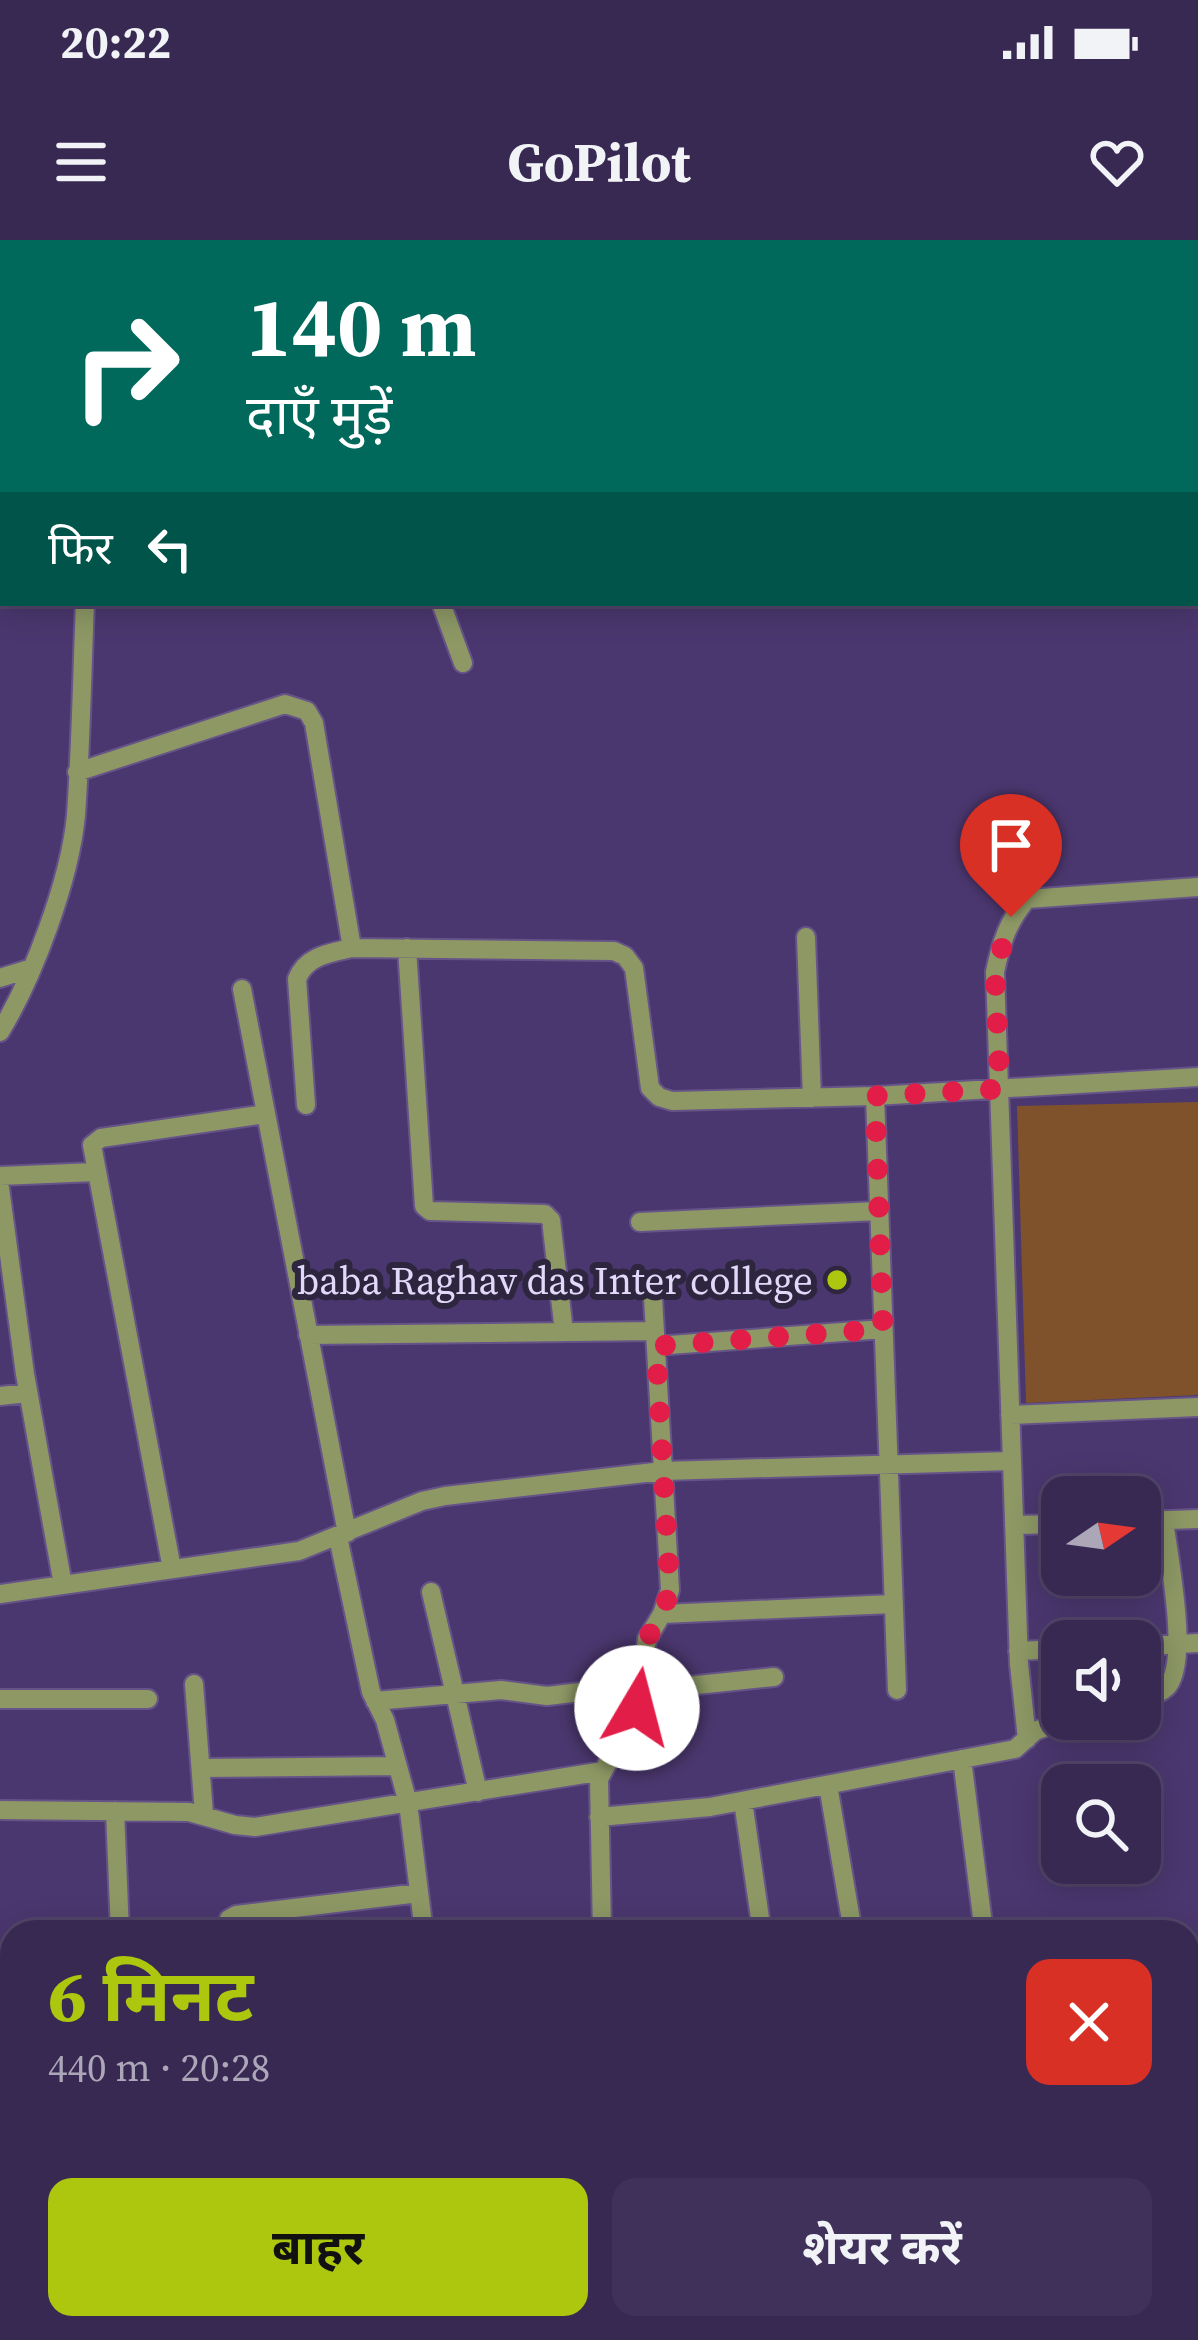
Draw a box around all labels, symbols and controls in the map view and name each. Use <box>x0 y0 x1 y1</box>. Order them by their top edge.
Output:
text: 20:22 <box>60 11 171 73</box>
text: GoPilot <box>507 125 691 199</box>
icon: menu <box>48 129 114 195</box>
icon: heart <box>1084 129 1150 195</box>
text: 140 m <box>246 269 477 384</box>
icon: right <box>48 288 204 444</box>
text: दाएँ मुड़ें <box>246 378 392 452</box>
icon: left <box>137 516 203 582</box>
text: फिर <box>48 517 113 579</box>
pin <box>960 794 1062 917</box>
icon: arrive <box>978 812 1044 878</box>
place label: baba Raghav das Inter college <box>297 1254 813 1307</box>
marker: baba Raghav das Inter college <box>824 1267 850 1293</box>
north arrow <box>1041 1476 1161 1596</box>
map controls <box>1041 1476 1161 1884</box>
button: sound <box>1041 1620 1161 1740</box>
position arrow <box>574 1645 700 1771</box>
button: search <box>1041 1764 1161 1884</box>
text: 6 मिनट <box>48 1946 254 2045</box>
button: close <box>1026 1959 1152 2085</box>
text: 440 m · 20:28 <box>48 2041 270 2094</box>
button: बाहर <box>48 2178 588 2316</box>
button: शेयर करें <box>612 2178 1152 2316</box>

